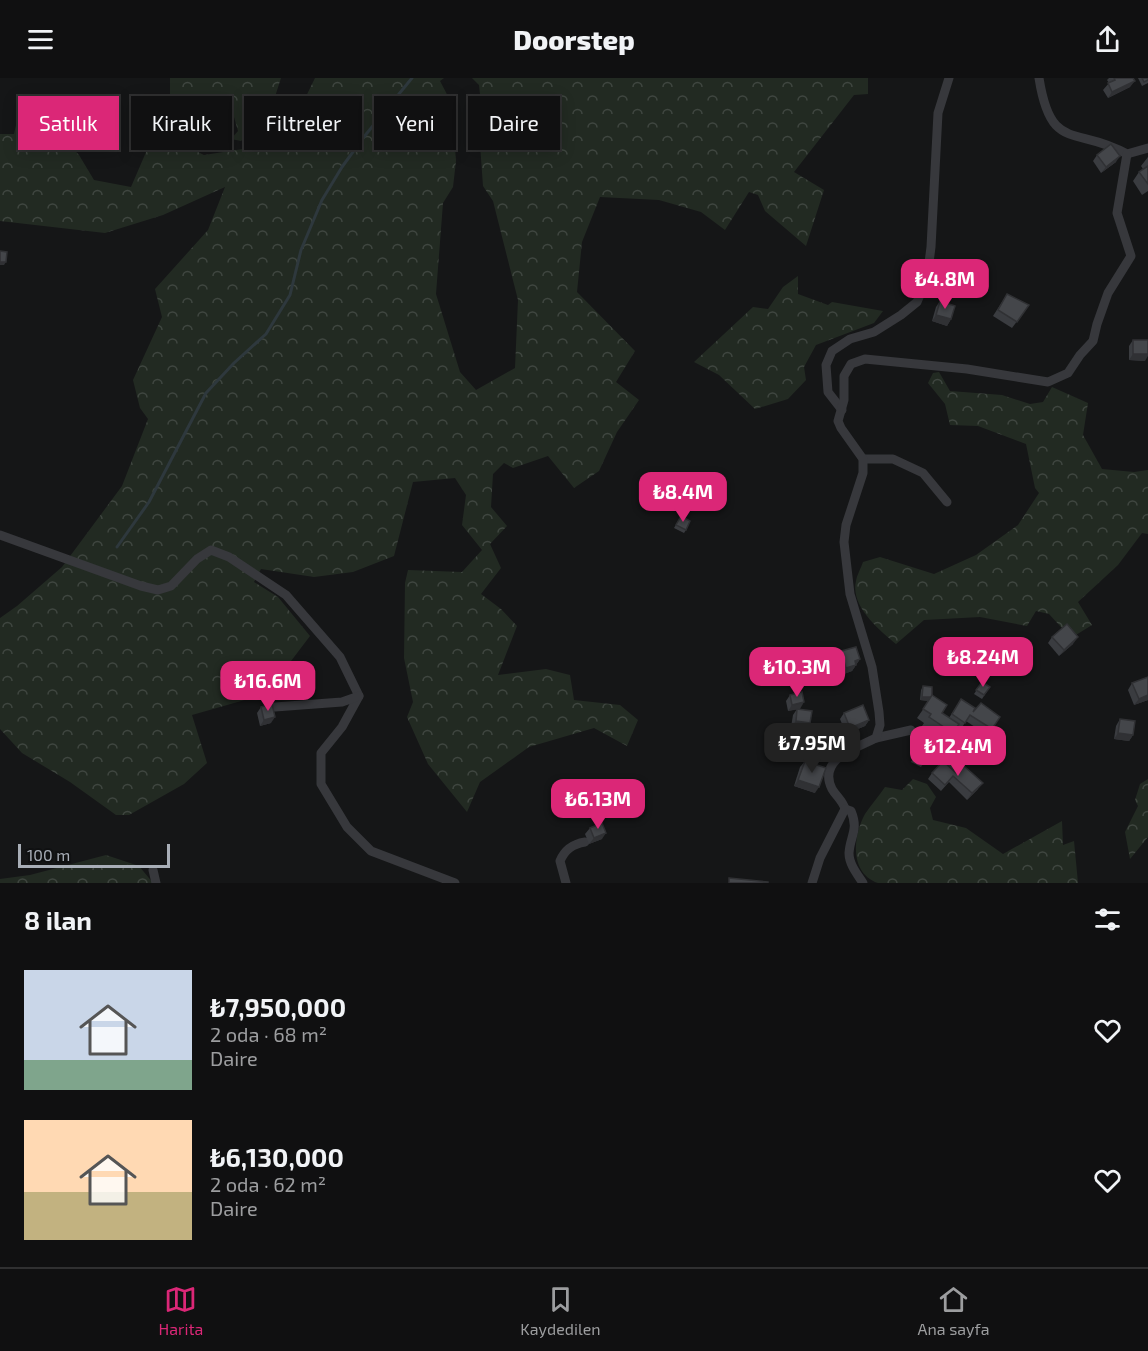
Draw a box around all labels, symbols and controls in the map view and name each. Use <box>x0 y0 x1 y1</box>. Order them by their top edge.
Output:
icon: menu <box>24 23 57 56</box>
text: Doorstep <box>513 23 635 55</box>
icon: share <box>1091 23 1124 56</box>
chip: Satılık <box>18 96 119 150</box>
chip: Kiralık <box>131 96 232 150</box>
chip: Filtreler <box>244 96 362 150</box>
chip: Yeni <box>374 96 456 150</box>
chip: Daire <box>468 96 560 150</box>
pin: ₺4.8M <box>903 259 987 310</box>
text: ₺4.8M <box>915 266 975 290</box>
pin: ₺8.4M <box>641 472 725 523</box>
text: ₺8.4M <box>653 479 713 503</box>
pin: ₺8.24M <box>934 637 1032 688</box>
text: ₺8.24M <box>947 644 1019 668</box>
pin: ₺10.3M <box>748 647 846 698</box>
text: ₺10.3M <box>763 654 831 678</box>
pin: ₺16.6M <box>219 661 317 712</box>
text: ₺16.6M <box>234 668 302 692</box>
pin: ₺7.95M <box>763 723 861 774</box>
pin: ₺12.4M <box>909 726 1007 777</box>
text: ₺7.95M <box>778 730 846 754</box>
text: ₺12.4M <box>924 733 992 757</box>
pin: ₺6.13M <box>549 779 647 830</box>
text: ₺6.13M <box>565 786 631 810</box>
scale bar <box>18 841 170 868</box>
text: 100 m <box>27 845 70 864</box>
icon: filters <box>1091 903 1124 936</box>
text: 8 ilan <box>24 904 92 935</box>
text: ₺7,950,000 <box>210 991 346 1022</box>
icon: home <box>72 994 144 1066</box>
icon: heart <box>1091 1014 1124 1047</box>
text: 2 oda · 68 m² <box>210 1022 327 1046</box>
text: Daire <box>210 1046 258 1070</box>
text: ₺6,130,000 <box>210 1141 344 1172</box>
icon: home <box>72 1144 144 1216</box>
icon: heart <box>1091 1164 1124 1197</box>
text: 2 oda · 62 m² <box>210 1172 326 1196</box>
text: Daire <box>210 1196 258 1220</box>
tab: Harita <box>159 1283 203 1338</box>
tab: Kaydedilen <box>520 1283 601 1338</box>
tab: Ana sayfa <box>918 1283 989 1338</box>

